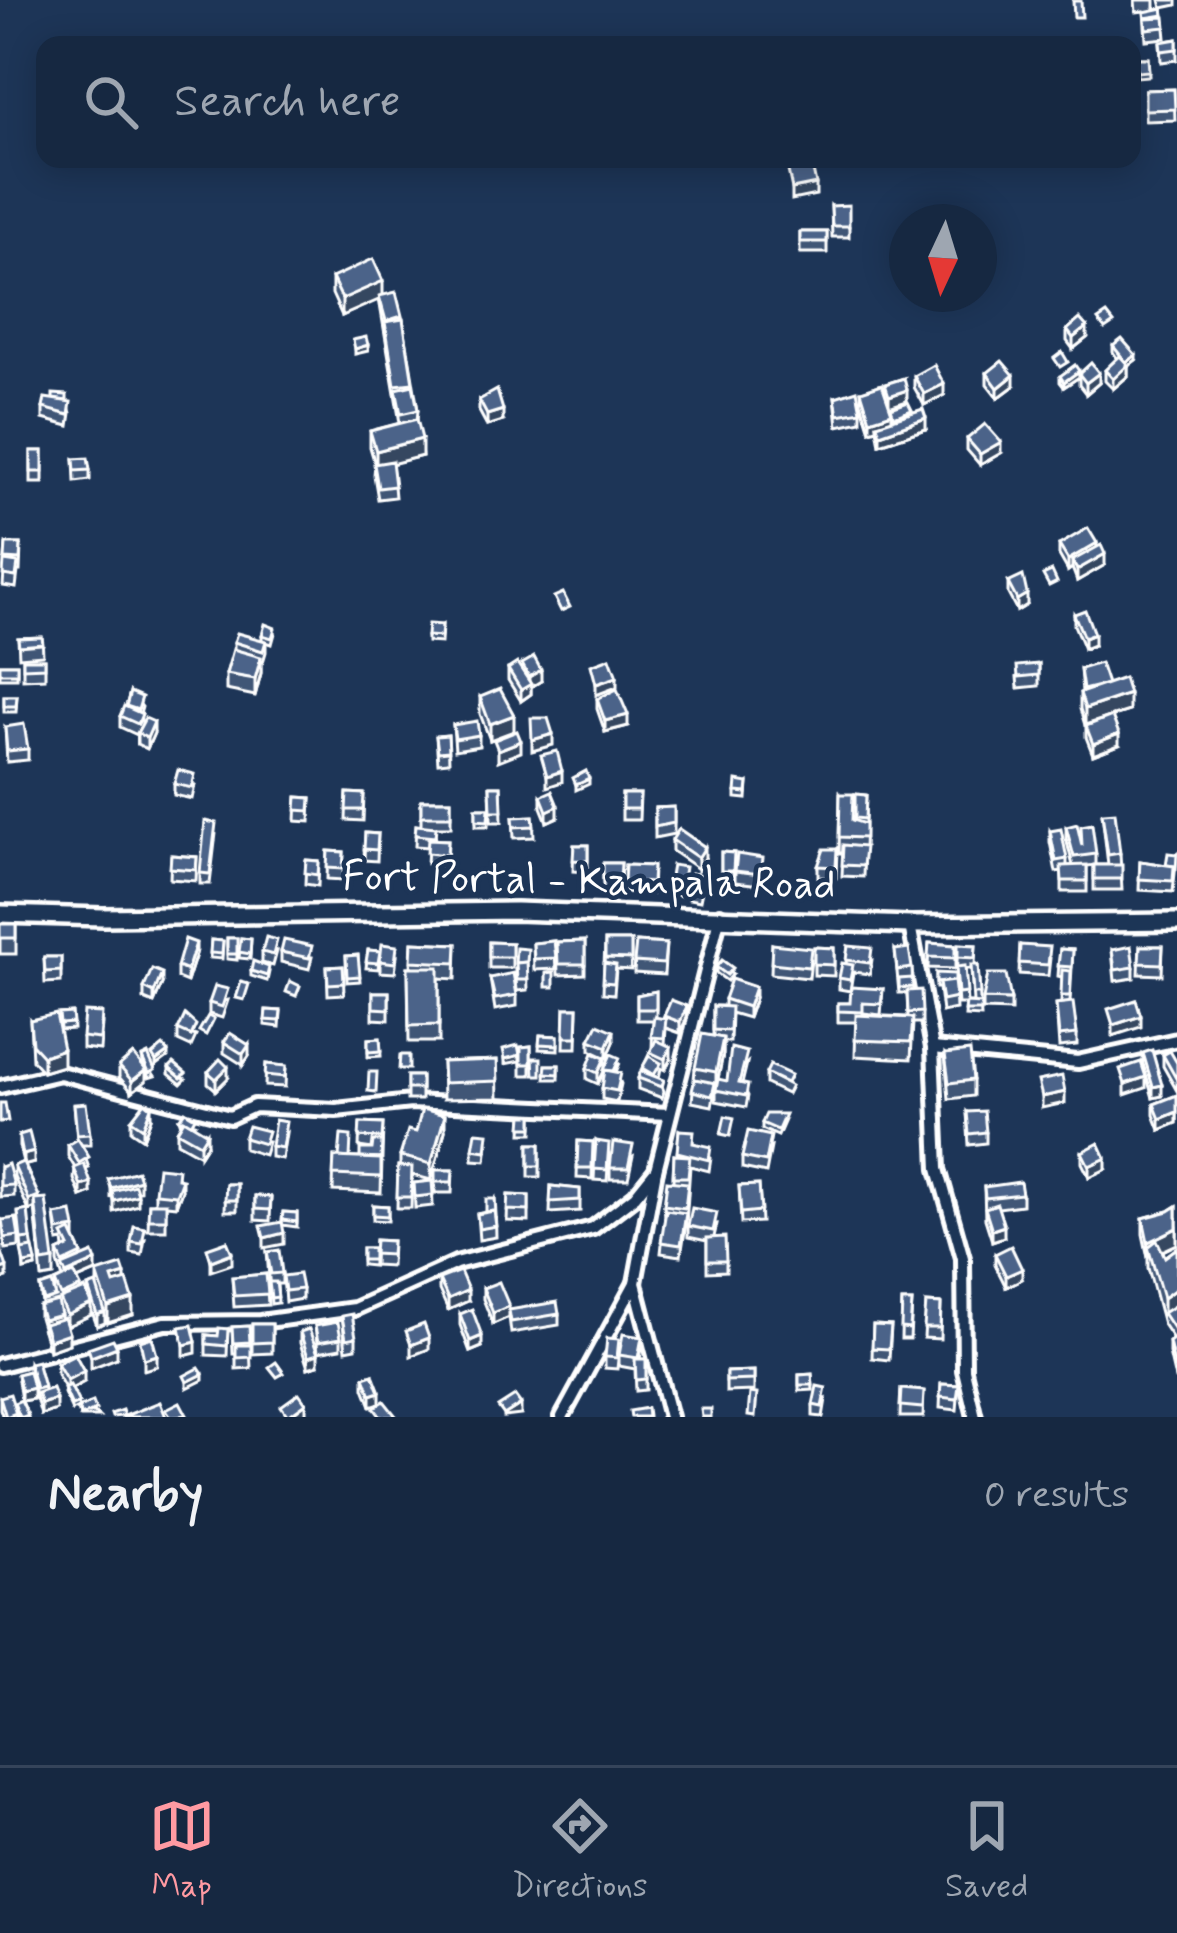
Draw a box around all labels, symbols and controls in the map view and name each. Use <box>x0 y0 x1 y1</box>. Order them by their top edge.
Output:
search box <box>36 36 1141 168</box>
icon: search <box>78 69 144 135</box>
text: Search here <box>174 73 401 132</box>
north arrow <box>889 204 997 312</box>
street label: Fort Portal - Kampala Road <box>342 850 836 914</box>
text: Nearby <box>48 1462 203 1528</box>
text: 0 results <box>984 1470 1129 1521</box>
tab: Map <box>149 1793 215 1909</box>
tab: Directions <box>512 1793 648 1909</box>
tab: Saved <box>945 1793 1028 1909</box>

